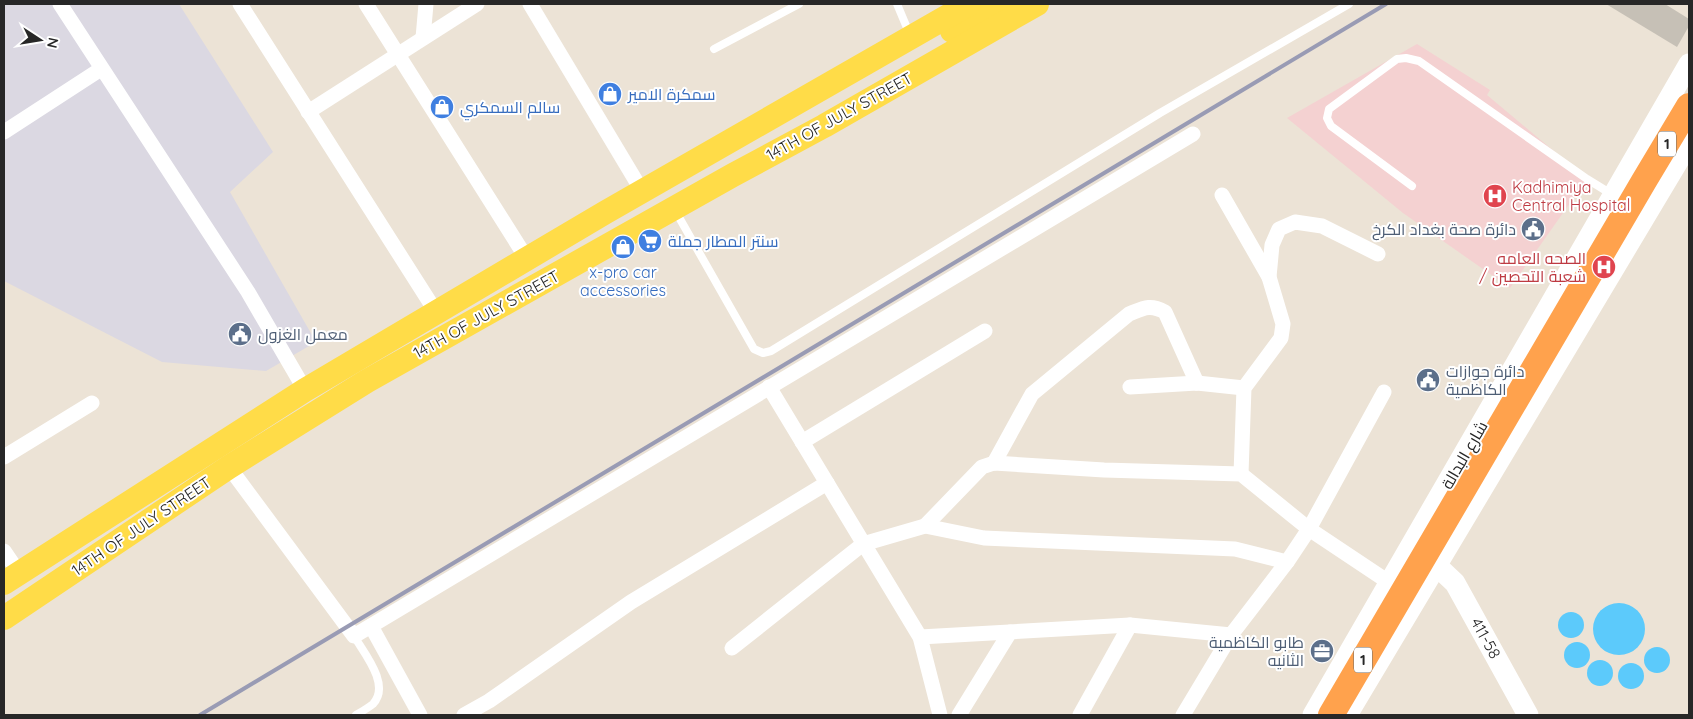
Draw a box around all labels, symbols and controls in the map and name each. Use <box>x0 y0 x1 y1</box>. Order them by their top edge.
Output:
north arrow <box>15 15 65 65</box>
text: N <box>43 36 63 50</box>
street label: 14TH OF JULY STREET <box>762 67 916 164</box>
shop icon: سمكرة الامير <box>597 81 623 107</box>
place label: سمكرة الامير <box>627 84 715 104</box>
shop icon: سالم السمكري <box>429 94 455 120</box>
place label: سالم السمكري <box>460 97 560 121</box>
road number: 1 <box>1658 132 1676 156</box>
place label: Kadhimiya Central Hospital <box>1512 177 1630 215</box>
hospital icon: Kadhimiya Central Hospital <box>1482 183 1508 209</box>
public building icon: دائرة صحة بغداد الكرخ <box>1520 216 1546 242</box>
place label: دائرة صحة بغداد الكرخ <box>1372 219 1516 241</box>
supermarket icon: سنتر المطار جملة <box>637 228 663 254</box>
place label: سنتر المطار جملة <box>668 231 778 251</box>
shop icon: x-pro car accessories <box>610 234 636 260</box>
place label: الصحه العامه / شعبة التحصين <box>1479 248 1586 287</box>
hospital icon: الصحه العامه / شعبة التحصين <box>1591 254 1617 280</box>
place label: x-pro car accessories <box>580 262 666 300</box>
street label: 14TH OF JULY STREET <box>409 265 563 362</box>
public building icon: معمل الغزول <box>227 321 253 347</box>
place label: معمل الغزول <box>258 324 348 345</box>
place label: دائرة جوازات الكاظمية <box>1446 361 1524 399</box>
public building icon: دائرة جوازات الكاظمية <box>1415 367 1441 393</box>
street label: شارع البدالة <box>1437 417 1493 494</box>
street label: 14TH OF JULY STREET <box>67 472 215 580</box>
street label: 411-58 <box>1467 614 1505 662</box>
place label: طابو الكاظمية الثانيه <box>1209 632 1304 670</box>
office icon: طابو الكاظمية الثانيه <box>1309 638 1335 664</box>
road number: 1 <box>1354 648 1372 672</box>

